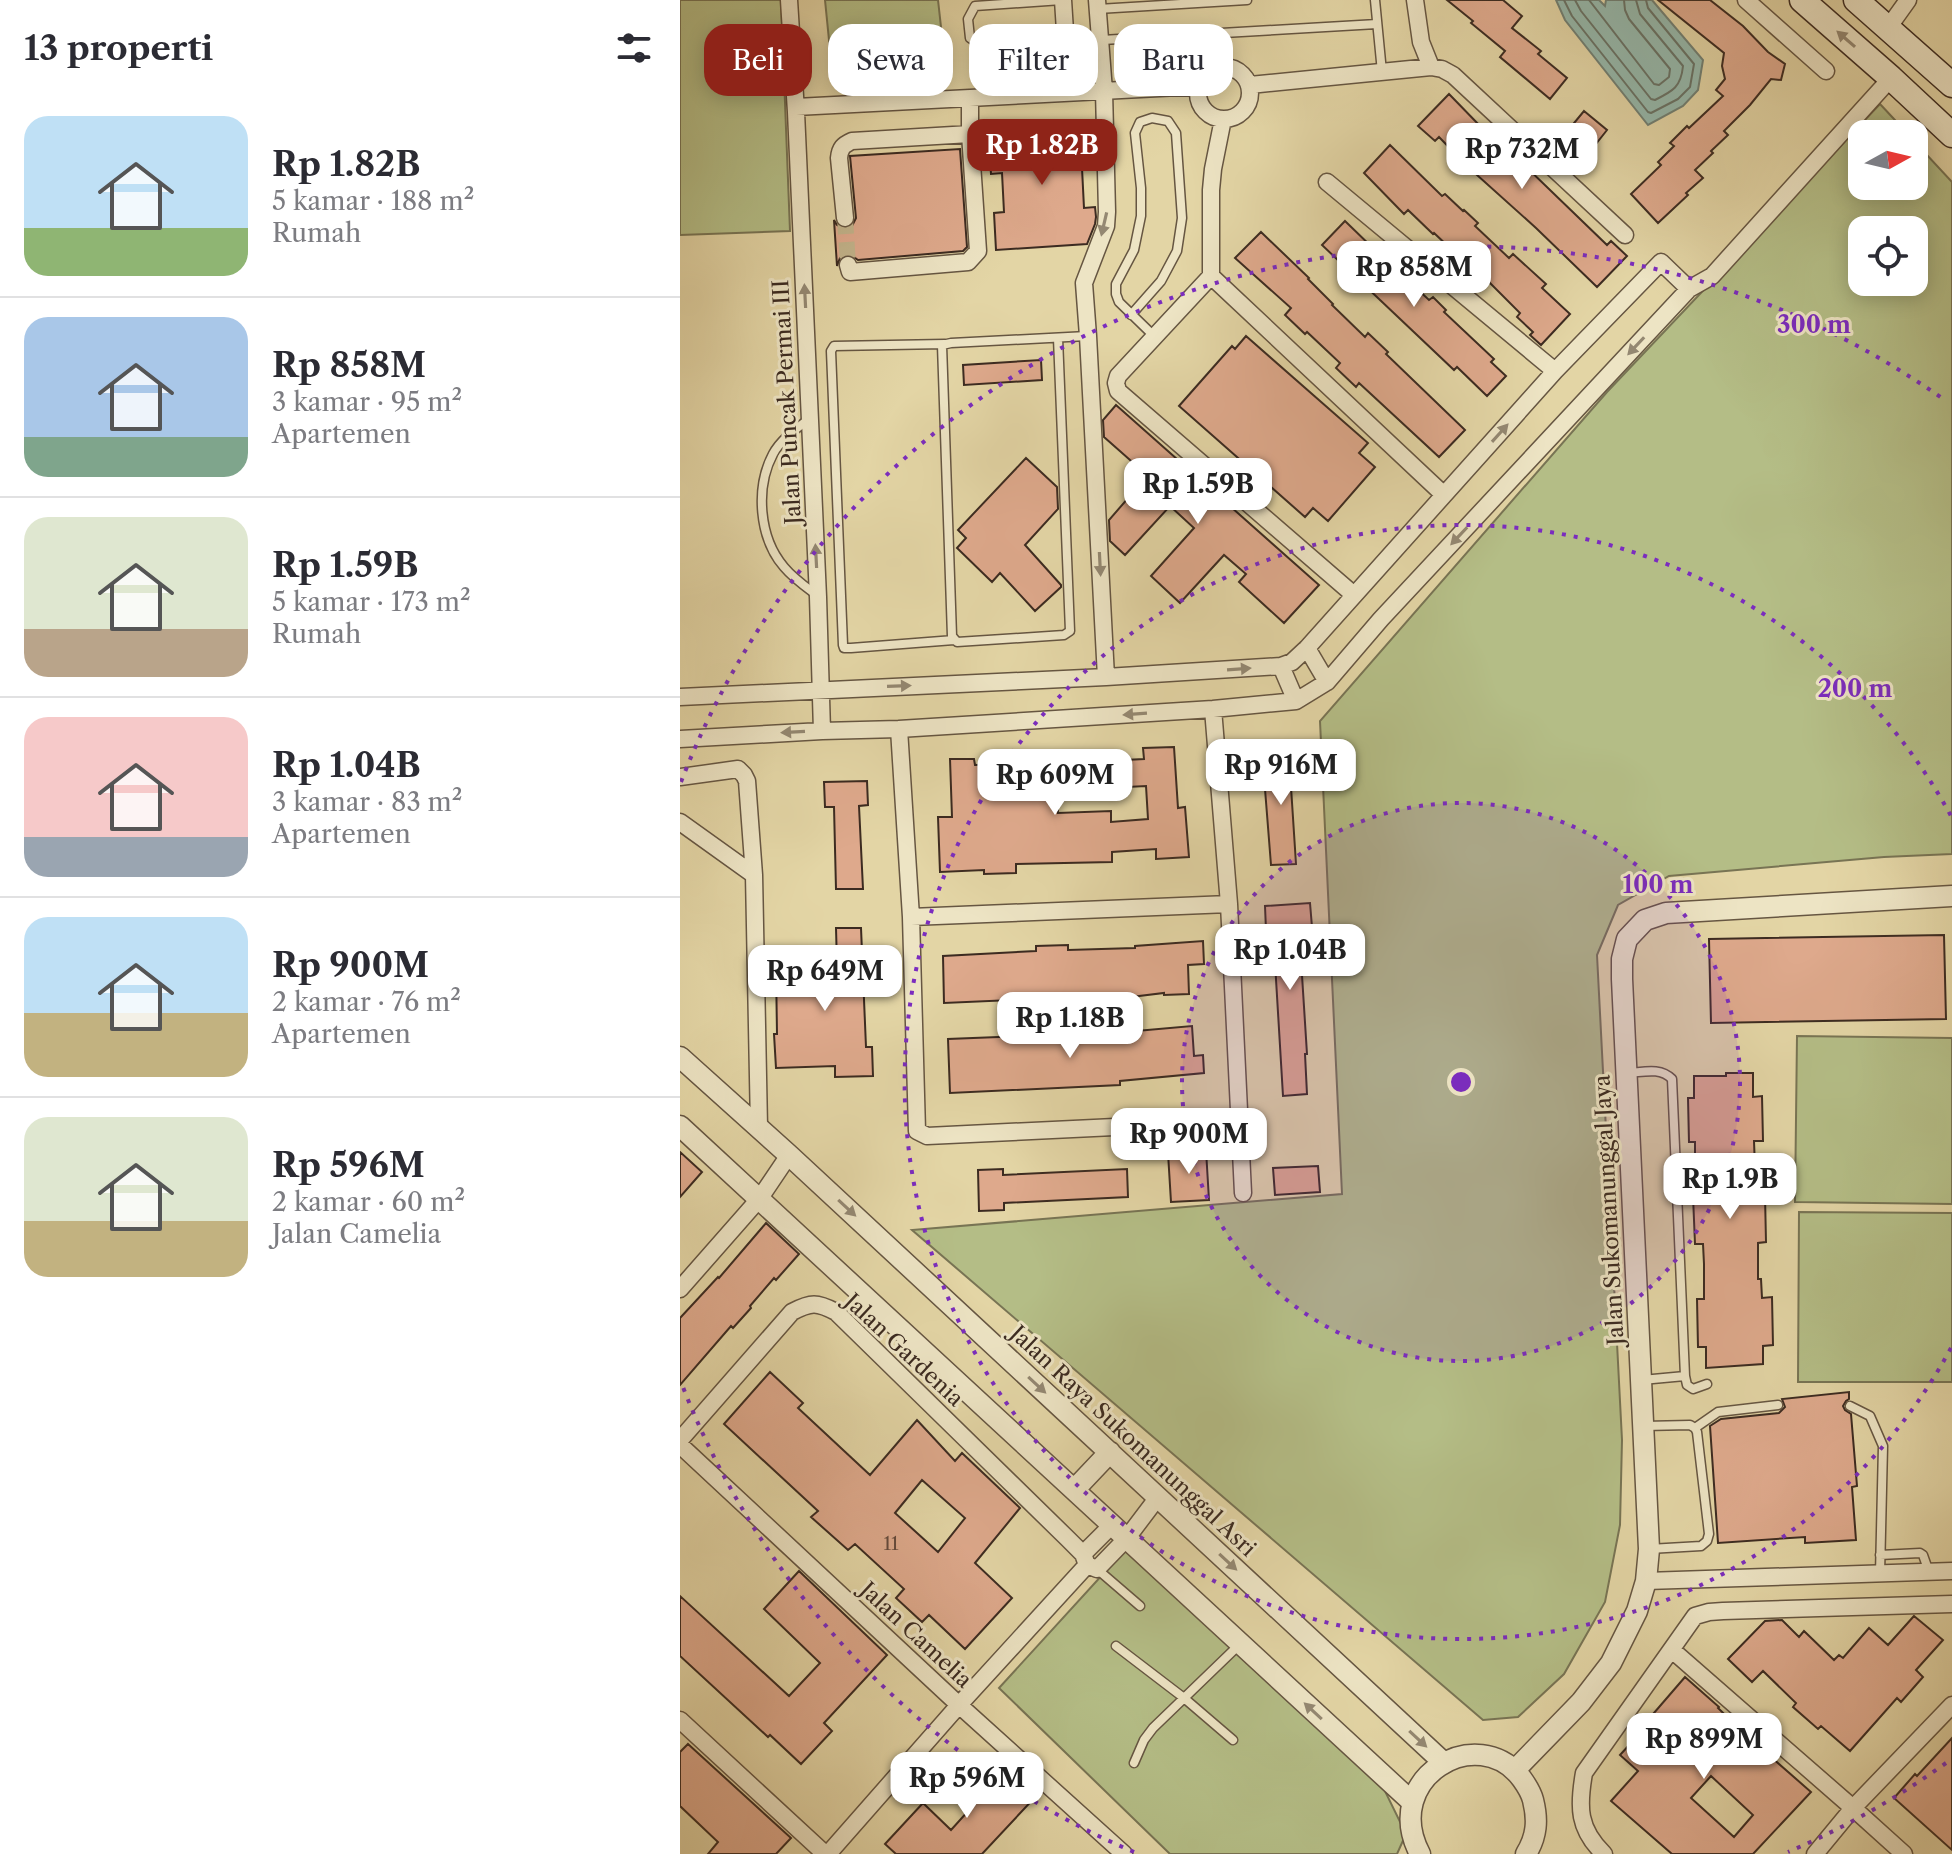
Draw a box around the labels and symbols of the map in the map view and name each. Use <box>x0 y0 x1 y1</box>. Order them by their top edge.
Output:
one-way arrow <box>1837 31 1857 48</box>
pin: Rp 1.82B <box>959 119 1125 187</box>
north arrow <box>1848 120 1928 200</box>
pin: Rp 732M <box>1448 123 1596 191</box>
one-way arrow <box>1097 212 1110 237</box>
pin: Rp 858M <box>1340 241 1488 309</box>
street label: Jalan Puncak Permai III <box>767 279 807 528</box>
one-way arrow <box>798 283 811 308</box>
text: 300 m <box>1777 310 1851 339</box>
one-way arrow <box>1628 336 1646 355</box>
one-way arrow <box>1491 423 1508 443</box>
pin: Rp 1.59B <box>1115 458 1281 526</box>
one-way arrow <box>1450 526 1468 545</box>
one-way arrow <box>810 543 823 568</box>
one-way arrow <box>1094 552 1107 577</box>
one-way arrow <box>1227 662 1252 675</box>
text: 200 m <box>1818 674 1892 703</box>
one-way arrow <box>887 680 912 693</box>
one-way arrow <box>1122 708 1147 721</box>
one-way arrow <box>780 726 805 739</box>
pin: Rp 916M <box>1207 739 1355 807</box>
pin: Rp 609M <box>981 749 1129 817</box>
text: 100 m <box>1622 870 1694 899</box>
pin: Rp 1.04B <box>1207 924 1373 992</box>
pin: Rp 649M <box>751 945 899 1013</box>
pin: Rp 1.18B <box>987 992 1153 1060</box>
centre of rings <box>1447 1068 1475 1096</box>
street label: Jalan Sukomanunggal Jaya <box>1588 1074 1630 1349</box>
pin: Rp 900M <box>1115 1108 1263 1176</box>
pin: Rp 1.9B <box>1656 1153 1804 1221</box>
one-way arrow <box>837 1198 856 1216</box>
street label: Jalan Gardenia <box>837 1286 969 1412</box>
street label: Jalan Raya Sukomanunggal Asri <box>1002 1318 1262 1562</box>
one-way arrow <box>1027 1375 1046 1393</box>
house number: 11 <box>883 1533 899 1555</box>
one-way arrow <box>1218 1552 1237 1570</box>
street label: Jalan Camelia <box>852 1574 978 1694</box>
one-way arrow <box>1304 1702 1323 1720</box>
pin: Rp 899M <box>1630 1713 1778 1781</box>
one-way arrow <box>1408 1729 1427 1747</box>
pin: Rp 596M <box>893 1752 1041 1820</box>

